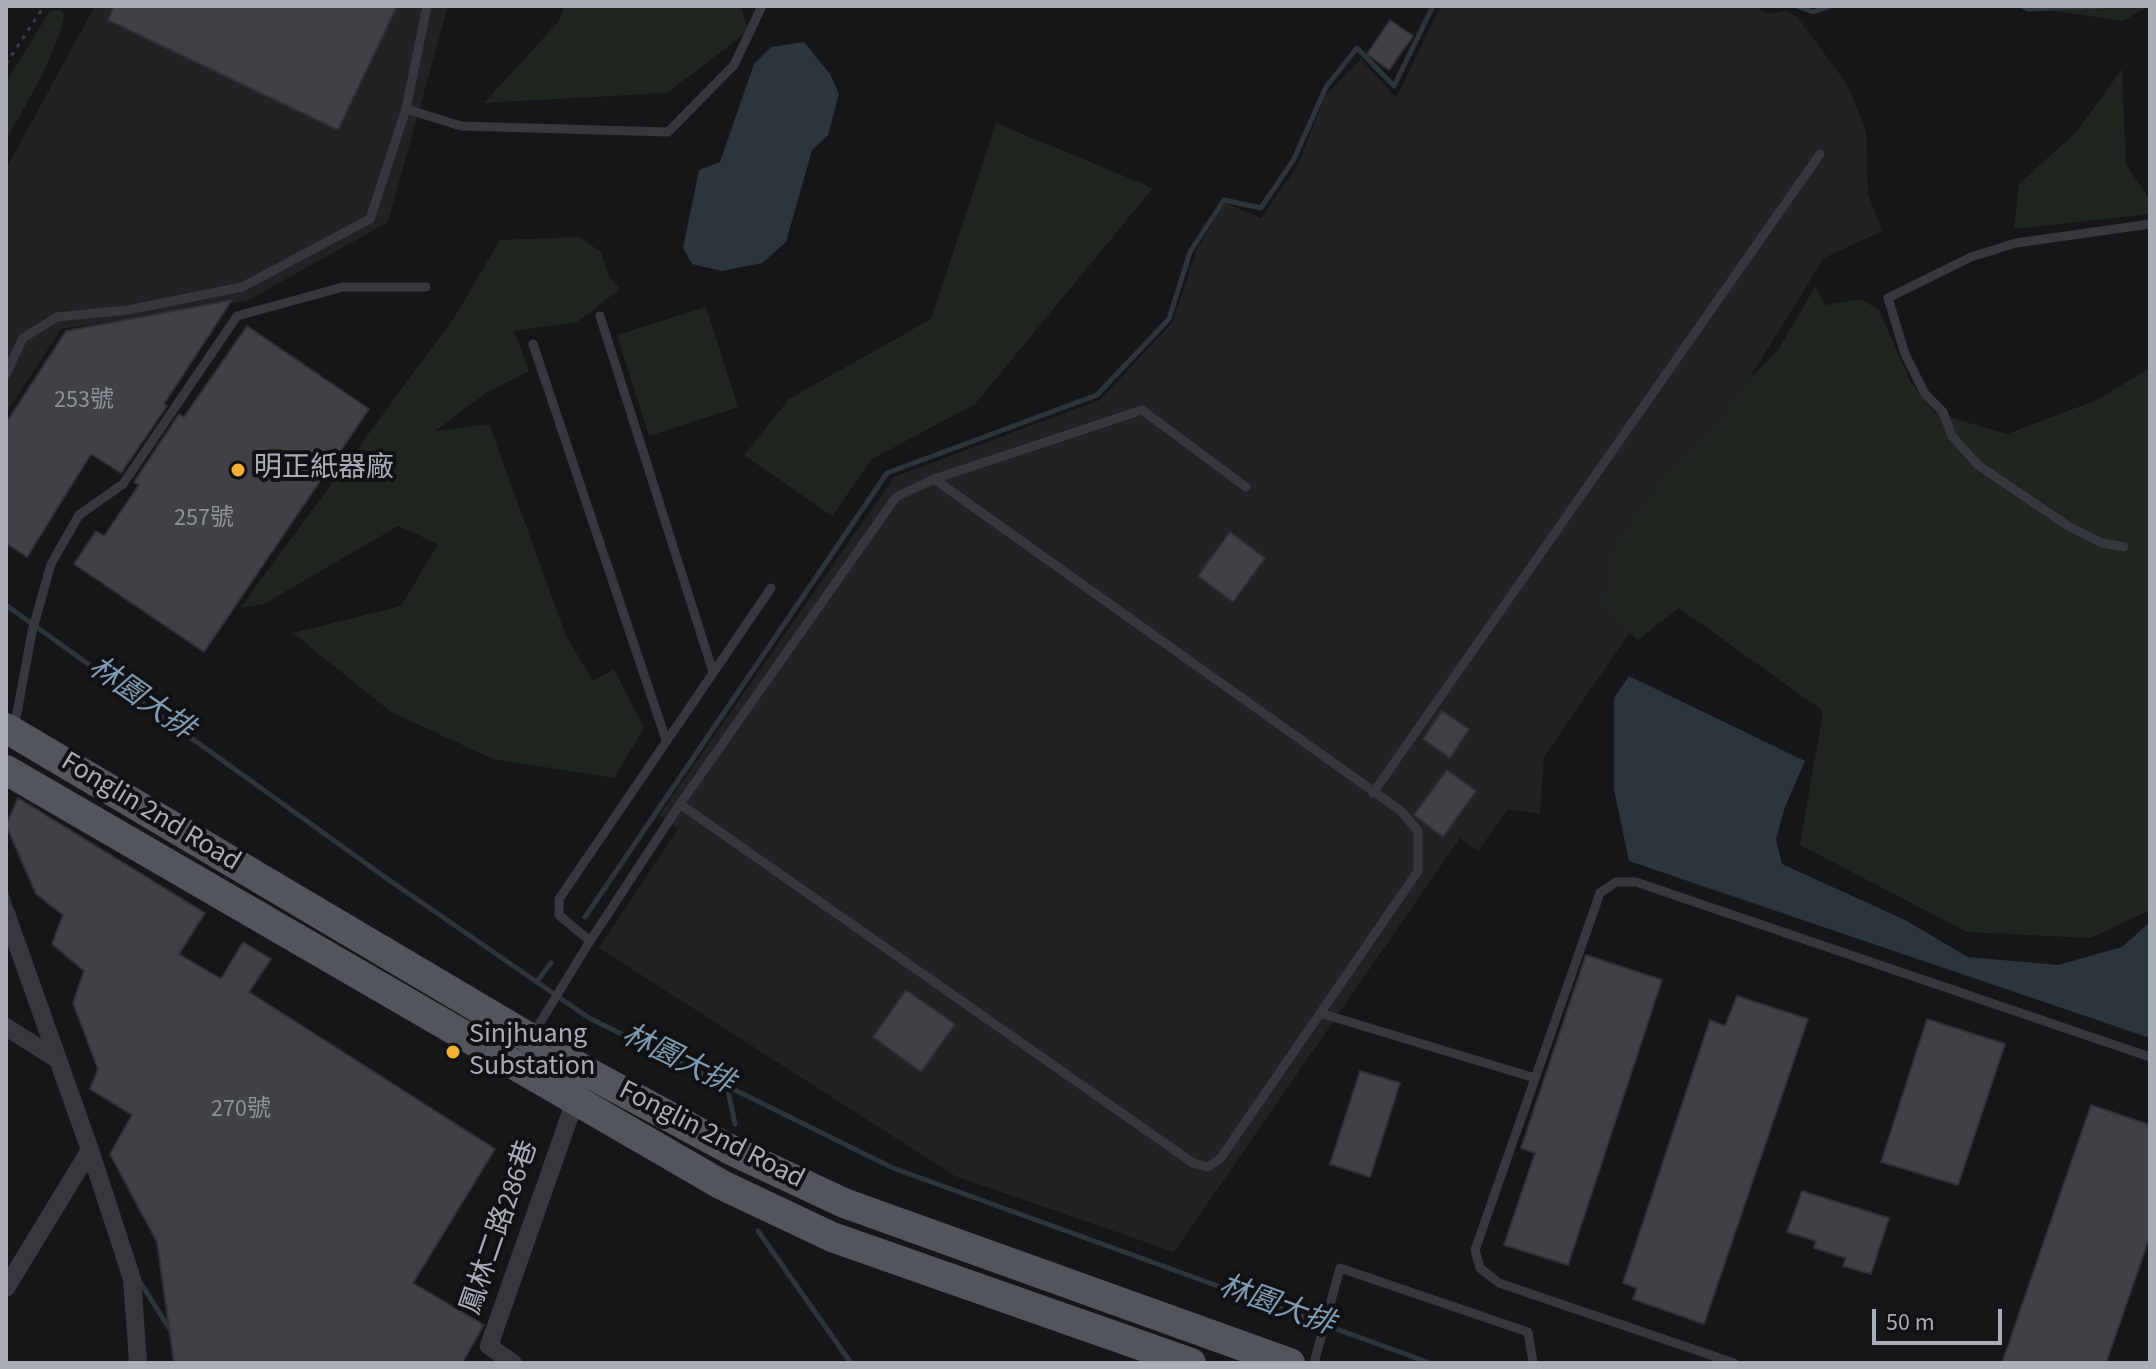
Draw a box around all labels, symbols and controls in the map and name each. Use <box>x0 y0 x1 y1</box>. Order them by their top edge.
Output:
house number: 253號 <box>54 388 114 416</box>
place label: 明正紙器廠 <box>254 453 394 487</box>
marker: 明正紙器廠 <box>229 461 247 479</box>
house number: 257號 <box>174 506 234 534</box>
water label: 林園大排 <box>81 651 199 749</box>
street label: Fonglin 2nd Road <box>54 746 246 880</box>
place label: Sinjhuang Substation <box>469 1019 595 1085</box>
water label: 林園大排 <box>615 1019 739 1103</box>
marker: Sinjhuang Substation <box>444 1043 462 1061</box>
street label: Fonglin 2nd Road <box>613 1075 809 1197</box>
house number: 270號 <box>211 1097 271 1125</box>
street label: 鳳林二路286巷 <box>456 1137 546 1319</box>
water label: 林園大排 <box>1213 1270 1339 1344</box>
scale bar <box>1876 1293 2006 1343</box>
text: 50 m <box>1886 1305 1935 1340</box>

